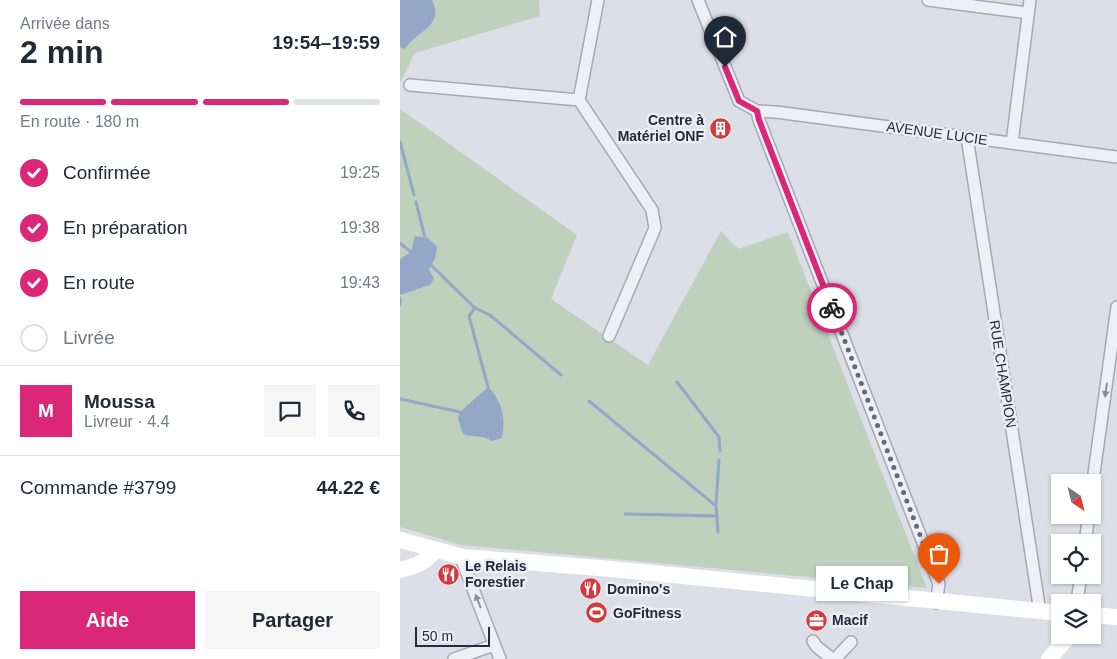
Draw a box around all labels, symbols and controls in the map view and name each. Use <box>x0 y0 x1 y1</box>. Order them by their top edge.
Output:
text: Arrivée dans <box>20 15 110 32</box>
pin <box>704 16 746 67</box>
icon: home <box>711 23 739 51</box>
text: 19:54–19:59 <box>272 32 380 53</box>
text: 2 min <box>20 34 104 70</box>
place label: Centre à Matériel ONF <box>618 112 704 144</box>
text: En route · 180 m <box>20 113 139 130</box>
building icon: Centre à Matériel ONF <box>708 116 732 140</box>
street label: AVENUE LUCIE <box>886 118 988 148</box>
icon: check <box>20 159 48 187</box>
text: Confirmée <box>63 162 151 183</box>
text: 19:25 <box>340 164 380 181</box>
icon: check <box>20 214 48 242</box>
text: En préparation <box>63 217 188 238</box>
text: 19:38 <box>340 219 380 236</box>
icon: check <box>20 269 48 297</box>
text: En route <box>63 272 135 293</box>
text: 19:43 <box>340 274 380 291</box>
courier <box>807 283 857 333</box>
icon: bike <box>818 294 846 322</box>
street label: RUE CHAMPION <box>987 319 1019 429</box>
text: Livrée <box>63 327 115 348</box>
one-way arrow <box>1102 382 1110 398</box>
button: chat <box>264 385 316 437</box>
button: phone <box>328 385 380 437</box>
text: Moussa <box>84 391 155 412</box>
text: M <box>38 400 54 421</box>
text: Livreur · 4.4 <box>84 413 169 430</box>
north arrow <box>1051 474 1101 524</box>
map controls <box>1051 474 1101 644</box>
text: Commande #3799 <box>20 477 176 498</box>
text: 44.22 € <box>317 477 380 498</box>
pin <box>918 533 960 584</box>
button: locate <box>1051 534 1101 584</box>
icon: bag <box>925 540 953 568</box>
place label: Le Relais Forestier <box>465 558 527 590</box>
restaurant icon: Le Relais Forestier <box>437 562 461 586</box>
callout: Le Chap <box>816 566 909 602</box>
text: Le Chap <box>830 575 894 592</box>
restaurant icon: Domino's <box>579 577 603 601</box>
place label: Domino's <box>607 581 670 597</box>
button: Aide <box>20 591 195 649</box>
button: Partager <box>205 591 380 649</box>
one-way arrow <box>473 594 481 609</box>
button: layers <box>1051 594 1101 644</box>
sports icon: GoFitness <box>585 601 609 625</box>
place label: GoFitness <box>613 605 682 621</box>
office icon: Macif <box>804 608 828 632</box>
place label: Macif <box>832 612 868 628</box>
scale bar <box>415 624 490 647</box>
text: 50 m <box>422 628 453 644</box>

